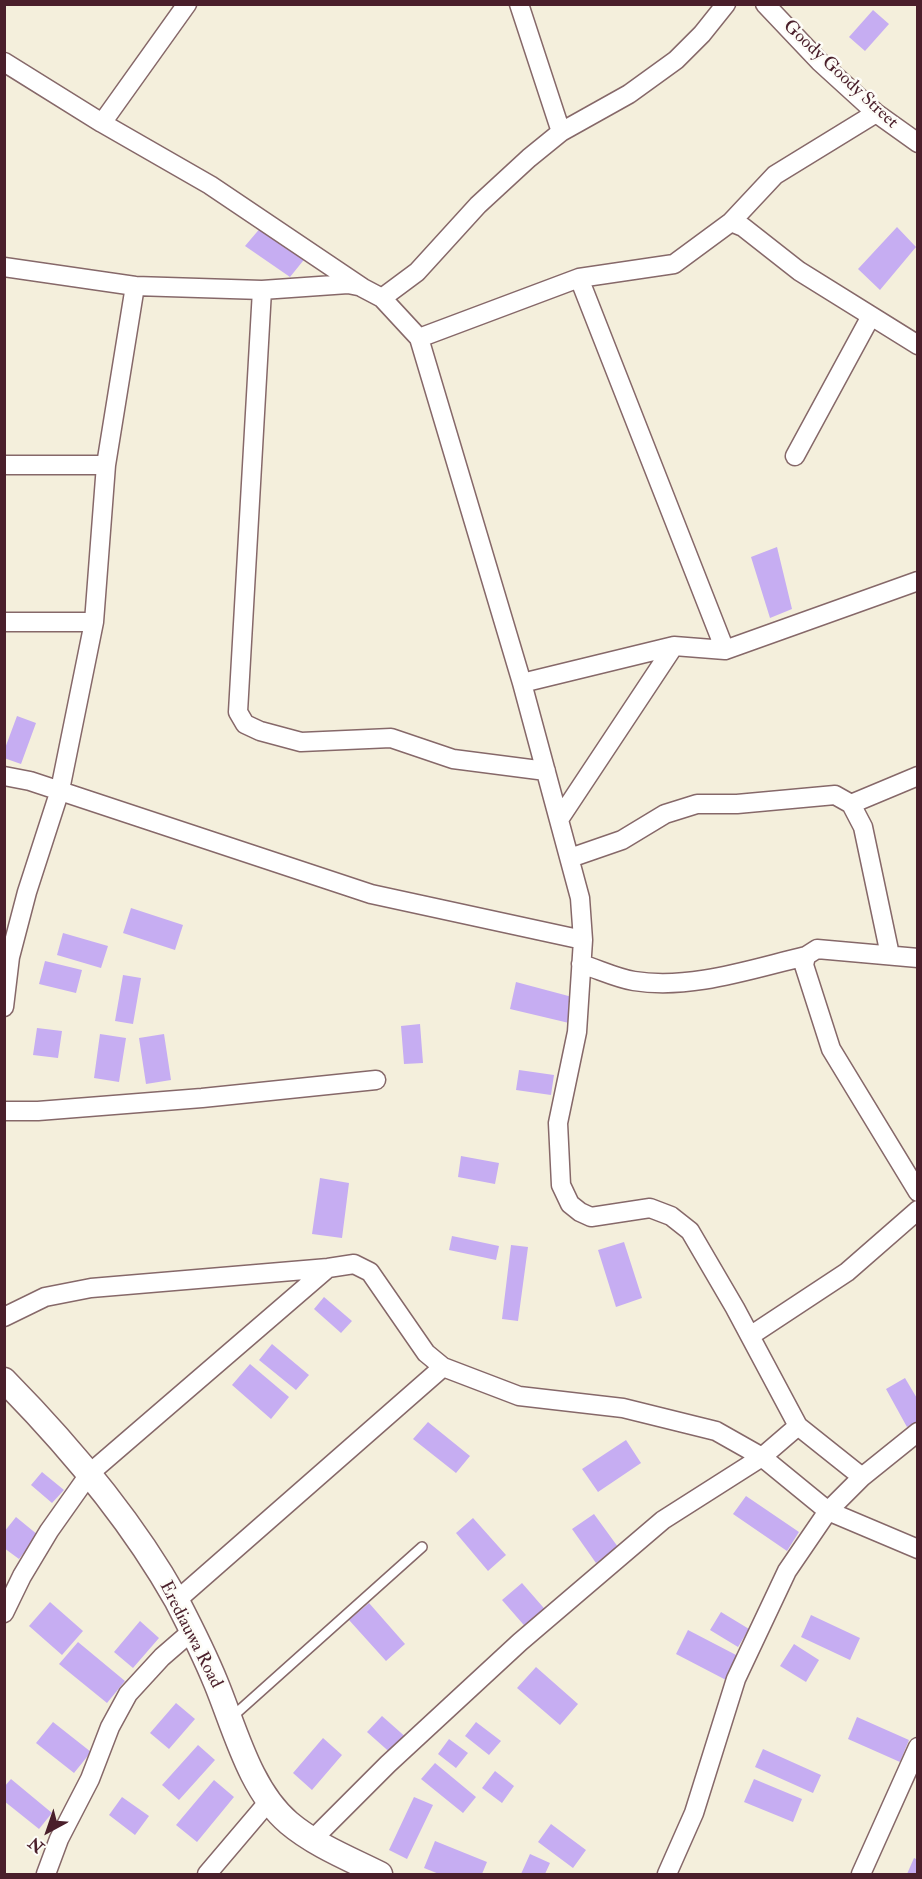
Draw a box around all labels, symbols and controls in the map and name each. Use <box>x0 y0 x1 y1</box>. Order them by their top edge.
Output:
street label: Goody Goody Street <box>778 16 902 134</box>
street label: Erediauwa Road <box>154 1578 226 1692</box>
north arrow <box>18 1801 78 1861</box>
text: N <box>25 1833 48 1857</box>

